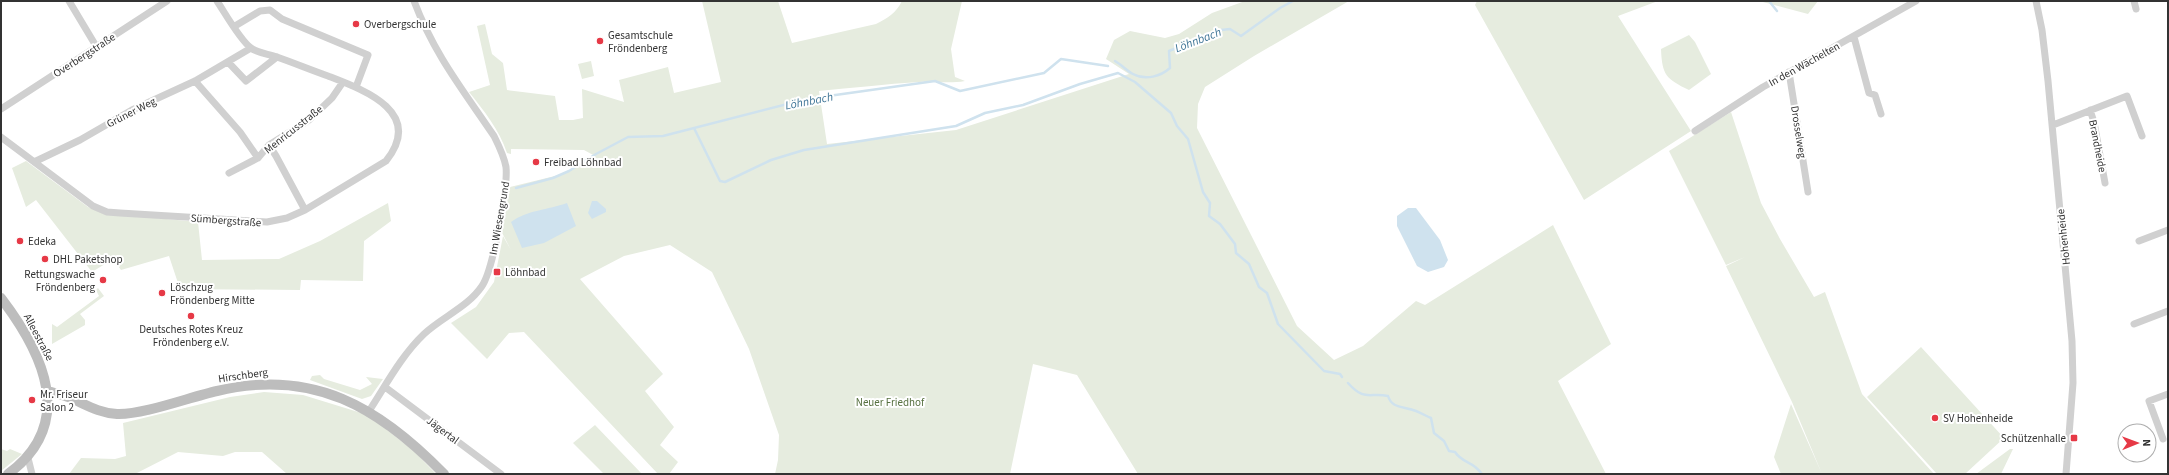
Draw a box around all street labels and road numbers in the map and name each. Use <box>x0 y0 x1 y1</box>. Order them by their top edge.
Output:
street label: Overbergstraße <box>50 29 119 81</box>
street label: In den Wächelten <box>1766 39 1843 90</box>
street label: Grüner Weg <box>104 93 159 131</box>
street label: Menricusstraße <box>261 101 326 157</box>
street label: Drosselweg <box>1787 105 1810 160</box>
street label: Brandheide <box>2085 118 2110 174</box>
street label: Im Wiesengrund <box>486 180 513 256</box>
street label: Hohenheide <box>2053 208 2074 266</box>
street label: Sümbergstraße <box>190 211 262 230</box>
street label: Alleestraße <box>20 311 58 364</box>
street label: Hirschberg <box>217 365 269 386</box>
street label: Jägertal <box>423 413 462 448</box>

